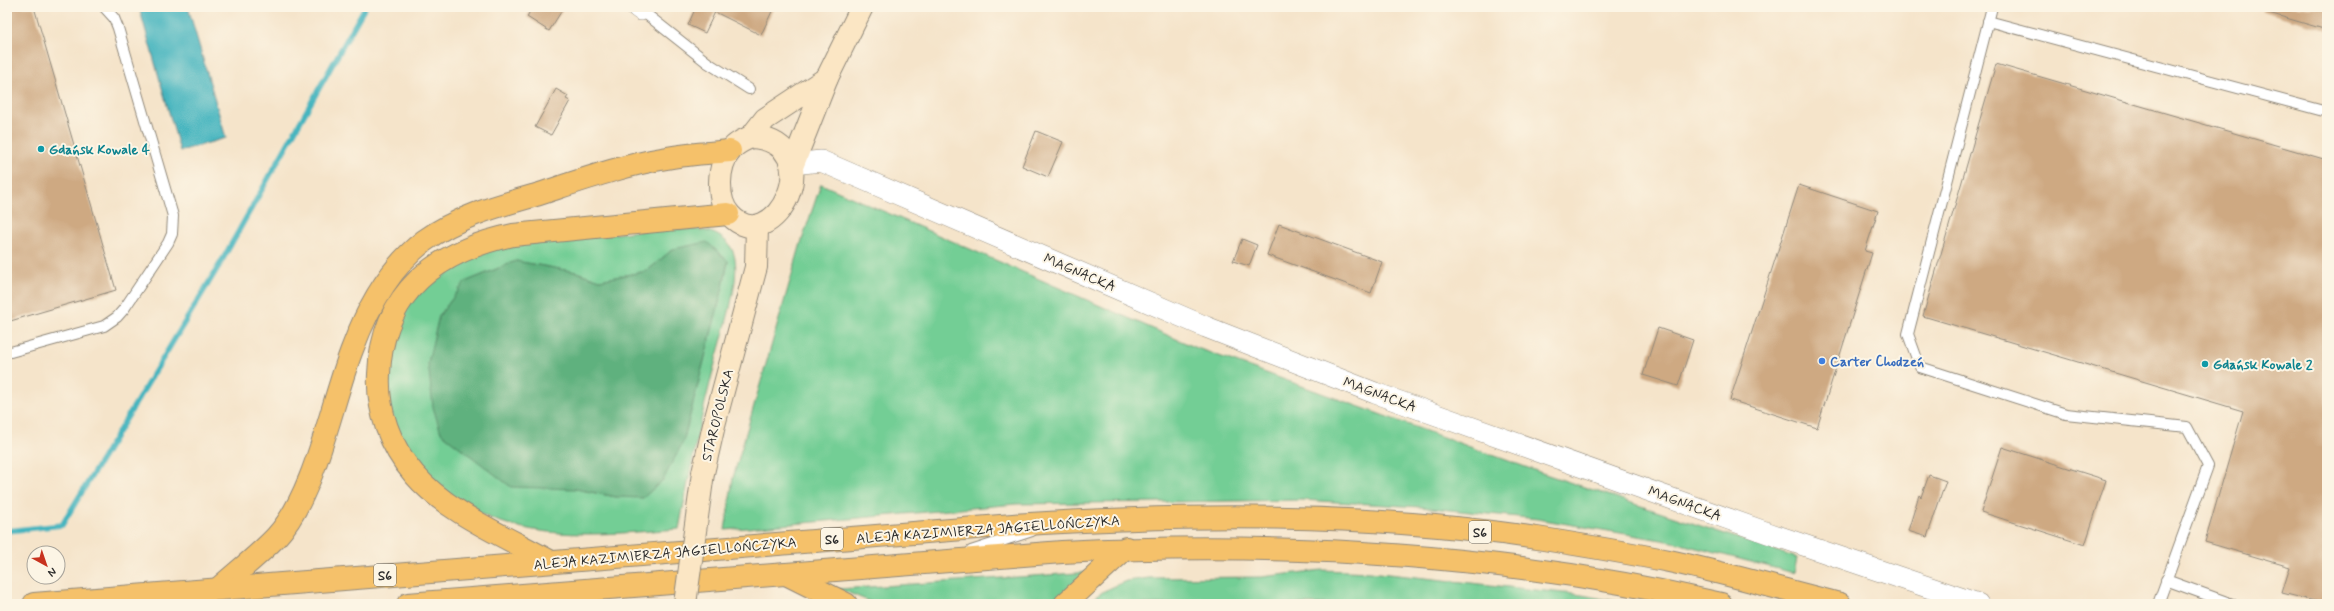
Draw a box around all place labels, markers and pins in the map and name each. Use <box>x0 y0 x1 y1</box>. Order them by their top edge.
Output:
place label: Gdańsk Kowale 4 <box>49 141 151 159</box>
marker: Gdańsk Kowale 4 <box>36 144 46 154</box>
place label: Carter Chodzeń <box>1830 353 1924 371</box>
marker: Carter Chodzeń <box>1817 356 1827 366</box>
place label: Gdańsk Kowale 2 <box>2213 356 2313 374</box>
marker: Gdańsk Kowale 2 <box>2200 359 2210 369</box>

